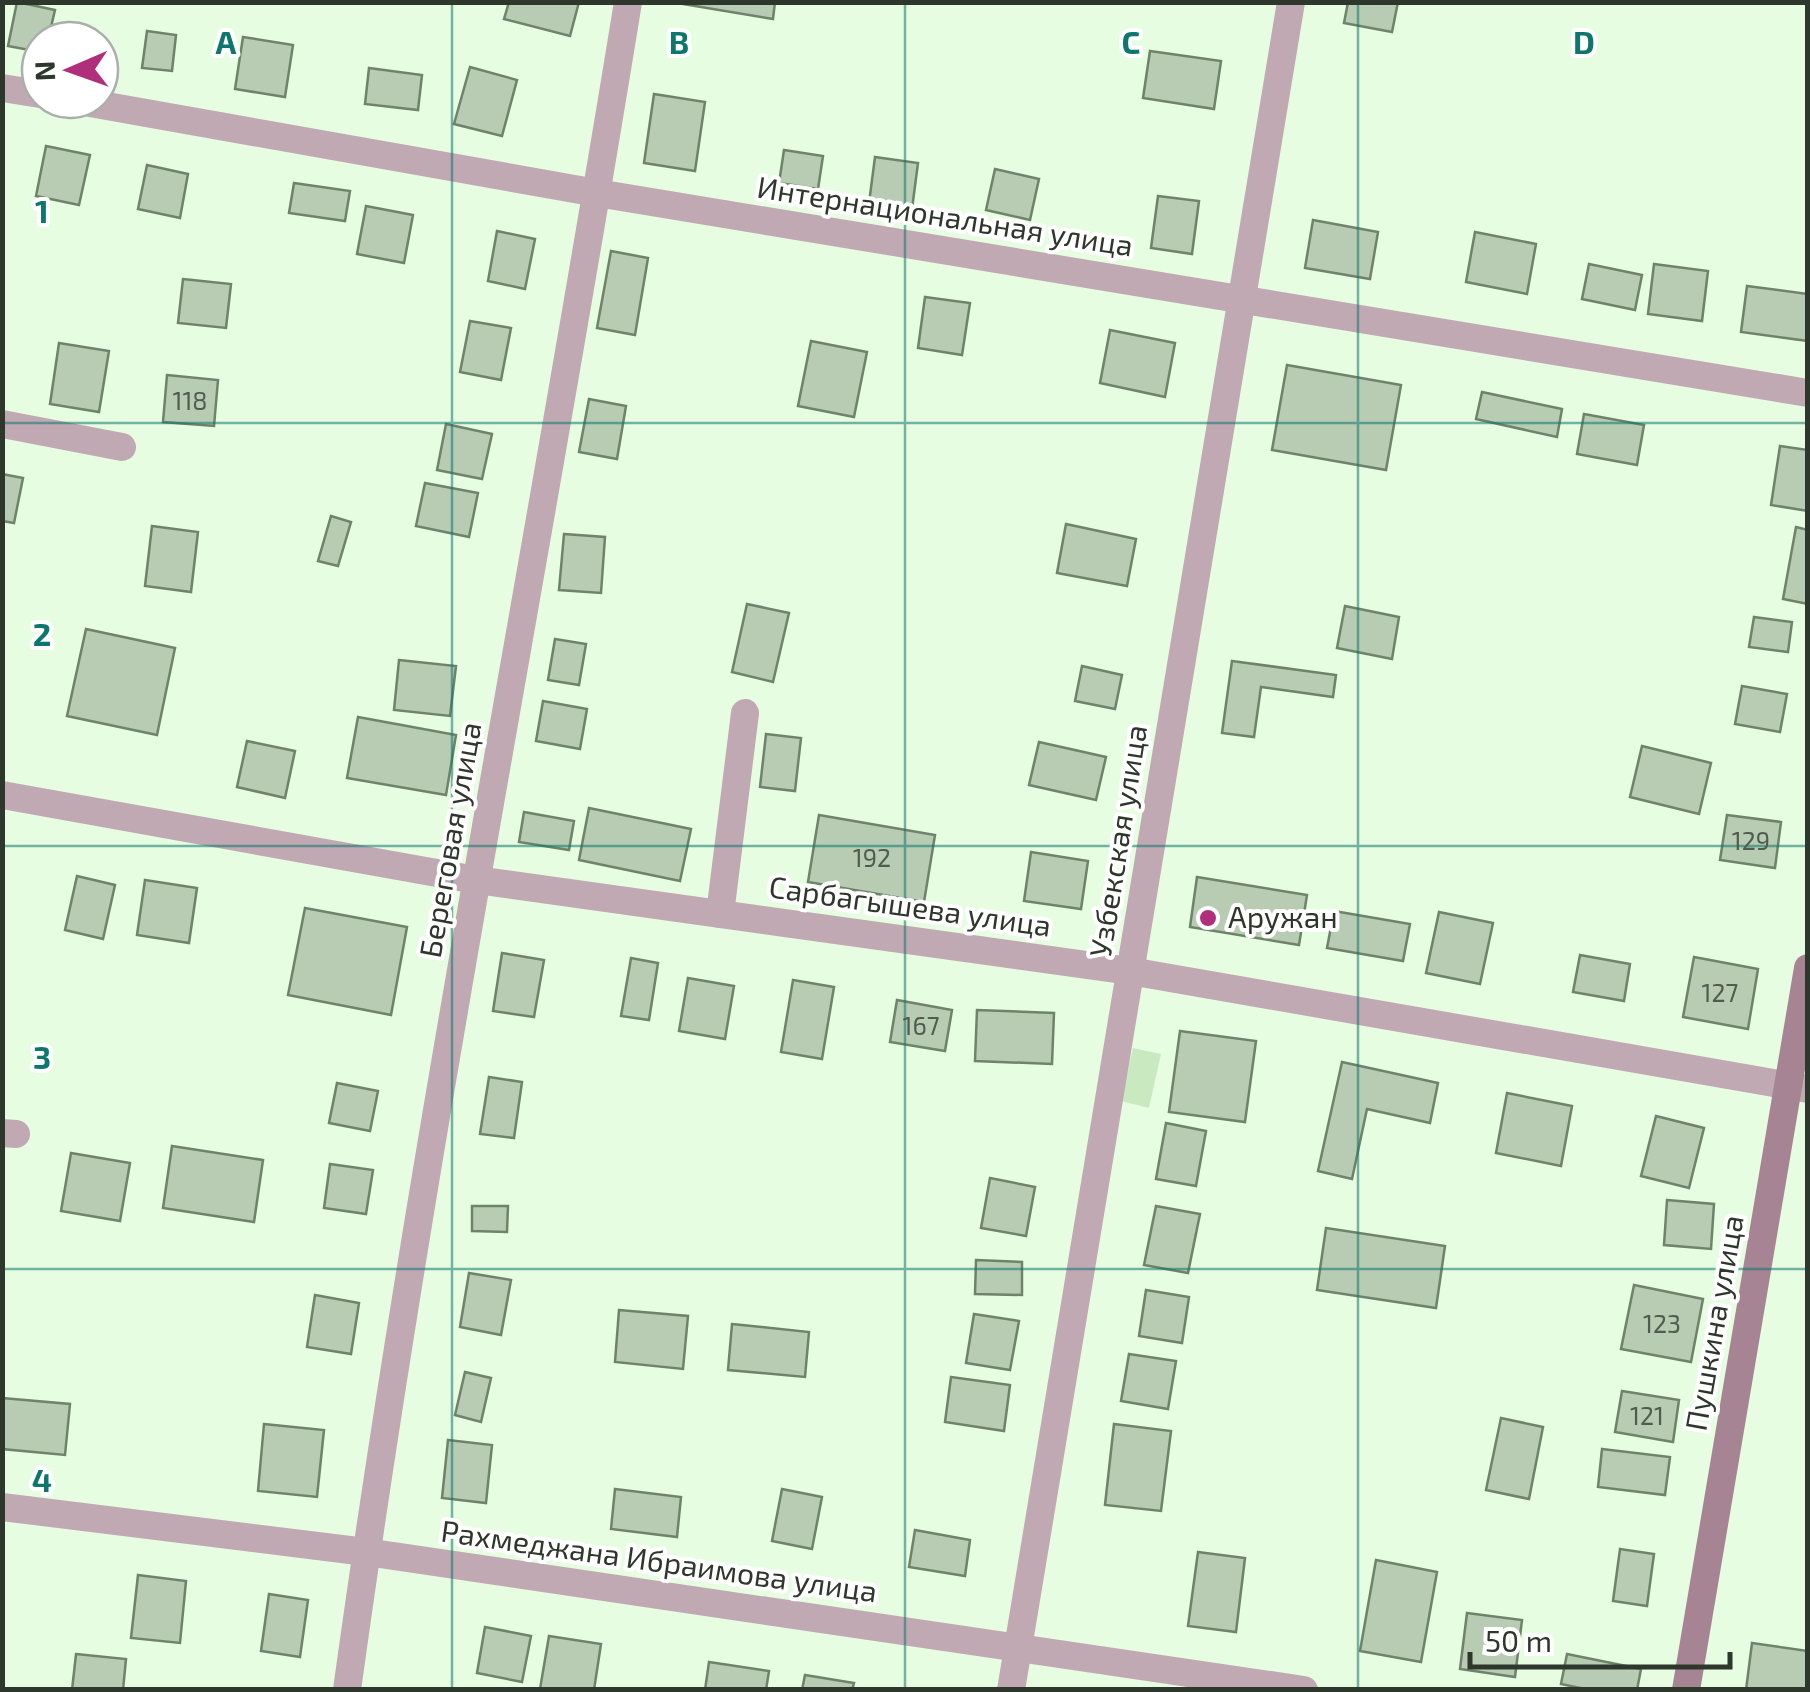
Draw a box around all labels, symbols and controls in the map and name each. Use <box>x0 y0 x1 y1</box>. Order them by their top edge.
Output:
north arrow <box>20 20 120 120</box>
text: A <box>216 22 237 60</box>
text: B <box>669 22 689 60</box>
text: C <box>1122 22 1140 60</box>
text: D <box>1573 22 1595 60</box>
text: N <box>27 60 61 82</box>
street label: Интернациональная улица <box>755 168 1136 264</box>
text: 1 <box>35 191 49 229</box>
house number: 118 <box>172 385 208 415</box>
text: 2 <box>33 614 51 652</box>
street label: Береговая улица <box>411 719 488 960</box>
street label: Узбекская улица <box>1081 722 1154 960</box>
house number: 129 <box>1732 825 1770 855</box>
house number: 192 <box>853 842 891 872</box>
street label: Сарбагышева улица <box>767 867 1054 944</box>
place label: Аружан <box>1228 898 1338 935</box>
marker: Аружан <box>1197 907 1219 929</box>
house number: 127 <box>1702 977 1739 1007</box>
house number: 167 <box>902 1010 940 1040</box>
text: 3 <box>33 1037 51 1075</box>
street label: Пушкина улица <box>1676 1212 1751 1433</box>
house number: 123 <box>1643 1308 1681 1338</box>
house number: 121 <box>1630 1400 1664 1430</box>
text: 4 <box>32 1460 52 1498</box>
street label: Рахмеджана Ибраимова улица <box>439 1512 880 1609</box>
scale bar <box>1470 1607 1730 1669</box>
text: 50 m <box>1485 1622 1552 1658</box>

